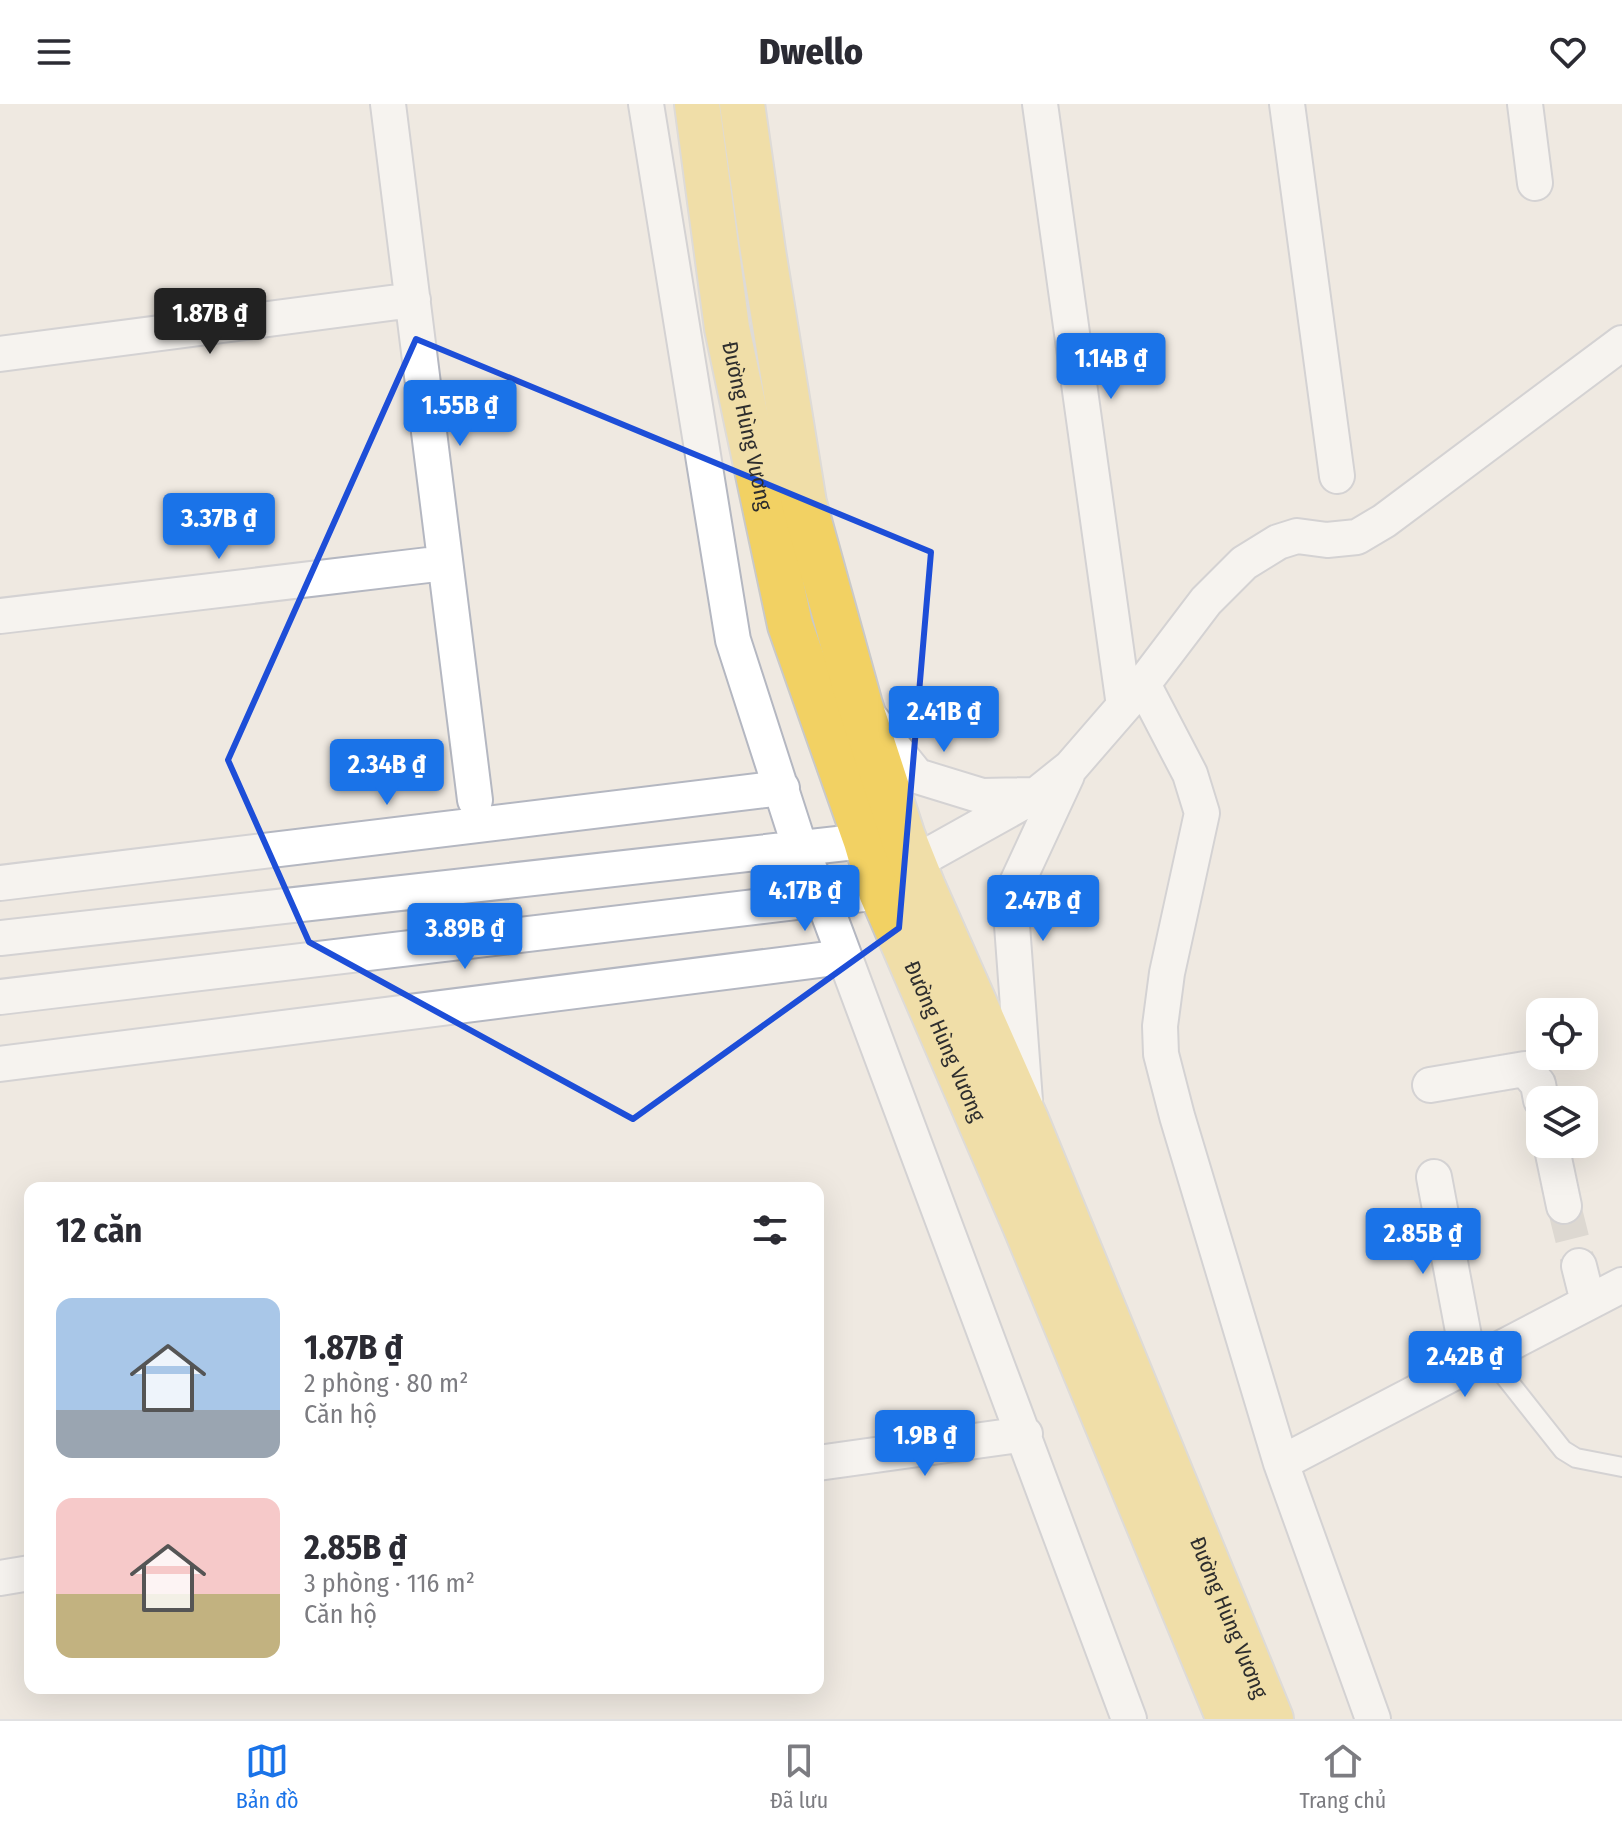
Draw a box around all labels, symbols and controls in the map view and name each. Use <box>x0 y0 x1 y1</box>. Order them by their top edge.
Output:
icon: menu <box>32 30 76 74</box>
text: Dwello <box>759 30 863 74</box>
icon: heart <box>1546 30 1590 74</box>
pin: 1.87B ₫ <box>136 288 284 356</box>
text: 1.87B ₫ <box>172 298 248 329</box>
pin: 1.14B ₫ <box>1037 333 1185 401</box>
street label: Đường Hùng Vương <box>716 339 778 514</box>
text: 1.14B ₫ <box>1075 343 1147 374</box>
pin: 1.55B ₫ <box>386 380 534 448</box>
text: 1.55B ₫ <box>422 390 498 421</box>
pin: 3.37B ₫ <box>145 493 293 561</box>
text: 3.37B ₫ <box>181 503 257 534</box>
pin: 2.41B ₫ <box>870 686 1018 754</box>
text: 2.41B ₫ <box>907 696 981 727</box>
pin: 2.34B ₫ <box>313 739 461 807</box>
text: 2.34B ₫ <box>348 749 426 780</box>
pin: 4.17B ₫ <box>731 865 879 933</box>
text: 4.17B ₫ <box>768 875 842 906</box>
pin: 2.47B ₫ <box>969 875 1117 943</box>
text: 2.47B ₫ <box>1005 885 1081 916</box>
pin: 3.89B ₫ <box>391 903 539 971</box>
text: 3.89B ₫ <box>425 913 505 944</box>
street label: Đường Hùng Vương <box>898 957 992 1126</box>
map controls <box>1526 998 1598 1158</box>
button: locate <box>1526 998 1598 1070</box>
button: layers <box>1526 1086 1598 1158</box>
icon: filters <box>748 1208 792 1252</box>
pin: 2.85B ₫ <box>1349 1208 1497 1276</box>
text: 12 căn <box>56 1210 142 1251</box>
text: 2.85B ₫ <box>1384 1218 1462 1249</box>
text: 1.87B ₫ <box>304 1327 403 1368</box>
icon: home <box>120 1330 216 1426</box>
pin: 2.42B ₫ <box>1391 1331 1539 1399</box>
text: 2.42B ₫ <box>1427 1341 1503 1372</box>
text: 2 phòng · 80 m² <box>304 1368 468 1399</box>
text: Căn hộ <box>304 1399 377 1430</box>
pin: 1.9B ₫ <box>860 1410 990 1478</box>
text: 1.9B ₫ <box>893 1420 957 1451</box>
text: 2.85B ₫ <box>304 1527 407 1568</box>
icon: home <box>120 1530 216 1626</box>
street label: Đường Hùng Vương <box>1184 1533 1274 1703</box>
text: 3 phòng · 116 m² <box>304 1568 475 1599</box>
text: Căn hộ <box>304 1599 377 1630</box>
tab: Bản đồ <box>236 1739 299 1814</box>
tab: Đã lưu <box>770 1739 828 1814</box>
tab: Trang chủ <box>1299 1739 1386 1814</box>

